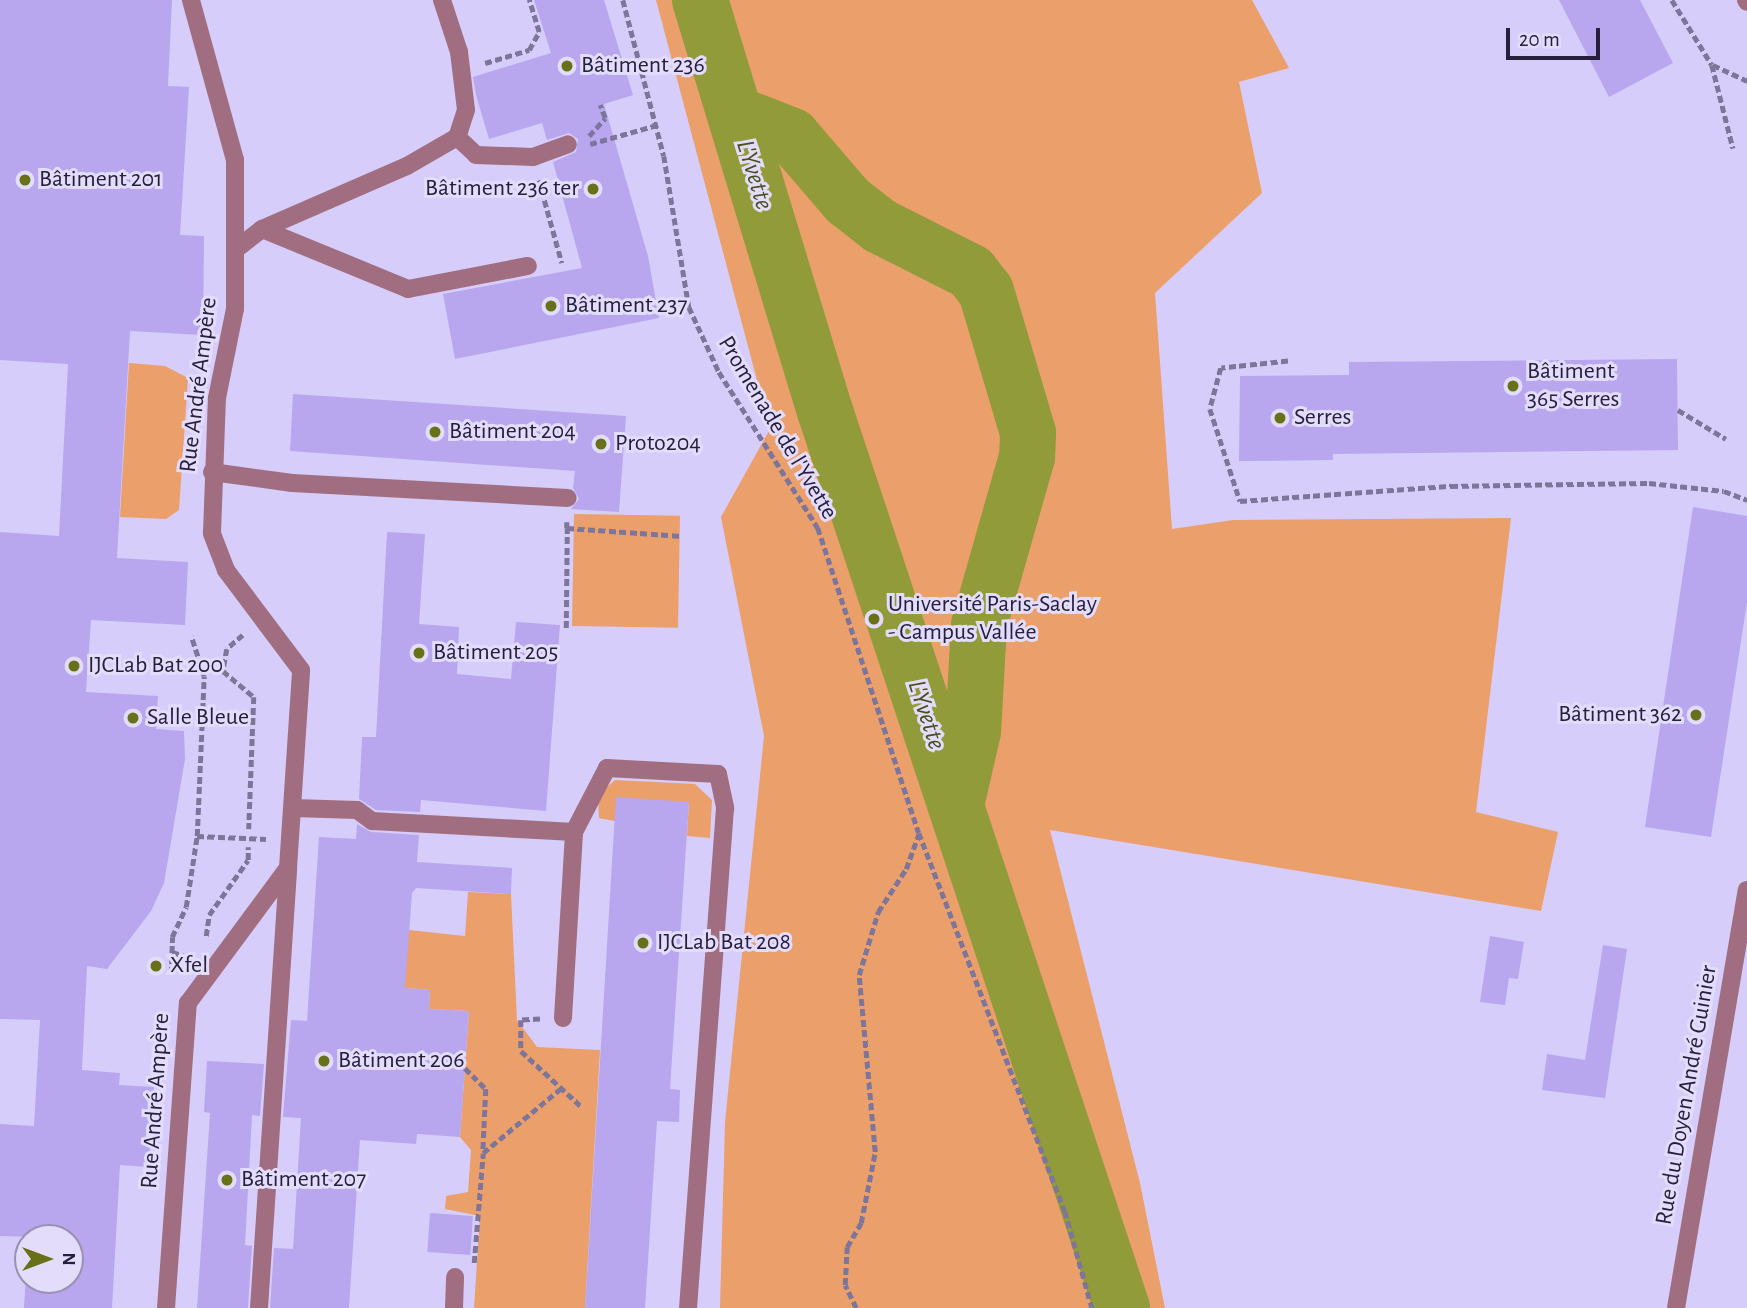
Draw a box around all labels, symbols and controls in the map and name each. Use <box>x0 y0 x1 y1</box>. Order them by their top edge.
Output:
scale bar <box>1509 14 1604 58</box>
text: 20 m <box>1519 29 1560 50</box>
place label: Bâtiment 236 <box>581 52 705 80</box>
marker: Bâtiment 236 <box>559 58 575 74</box>
water label: L'Yvette <box>729 136 779 214</box>
place label: Bâtiment 201 <box>39 166 163 194</box>
marker: Bâtiment 201 <box>17 172 33 188</box>
place label: Bâtiment 236 ter <box>425 175 579 203</box>
marker: Bâtiment 236 ter <box>585 181 601 197</box>
place label: Bâtiment 237 <box>565 292 688 320</box>
street label: Rue André Ampère <box>174 296 224 474</box>
marker: Bâtiment 237 <box>543 298 559 314</box>
street label: Promenade de l'Yvette <box>711 331 843 525</box>
place label: Bâtiment 365 Serres <box>1527 358 1619 414</box>
marker: Bâtiment 365 Serres <box>1505 378 1521 394</box>
place label: Serres <box>1294 404 1351 432</box>
marker: Serres <box>1272 410 1288 426</box>
place label: Bâtiment 204 <box>449 418 576 446</box>
marker: Bâtiment 204 <box>427 424 443 440</box>
place label: Proto204 <box>615 430 701 458</box>
marker: Proto204 <box>593 436 609 452</box>
place label: Université Paris-Saclay - Campus Vallée <box>888 591 1097 647</box>
marker: Université Paris-Saclay - Campus Vallée <box>866 611 882 627</box>
place label: Bâtiment 205 <box>433 639 558 667</box>
marker: Bâtiment 205 <box>411 645 427 661</box>
place label: IJCLab Bat 200 <box>88 652 223 680</box>
marker: IJCLab Bat 200 <box>66 658 82 674</box>
water label: L'Yvette <box>900 676 952 754</box>
place label: Bâtiment 362 <box>1558 701 1682 729</box>
place label: Salle Bleue <box>147 704 249 732</box>
marker: Bâtiment 362 <box>1688 707 1704 723</box>
marker: Salle Bleue <box>125 710 141 726</box>
place label: IJCLab Bat 208 <box>657 929 791 957</box>
marker: IJCLab Bat 208 <box>635 935 651 951</box>
place label: Xfel <box>170 952 208 980</box>
marker: Xfel <box>148 958 164 974</box>
street label: Rue du Doyen André Guinier <box>1650 963 1724 1227</box>
street label: Rue André Ampère <box>135 1012 177 1190</box>
place label: Bâtiment 206 <box>338 1047 465 1075</box>
marker: Bâtiment 206 <box>316 1053 332 1069</box>
place label: Bâtiment 207 <box>241 1166 366 1194</box>
marker: Bâtiment 207 <box>219 1172 235 1188</box>
north arrow <box>14 1224 84 1294</box>
text: N <box>59 1252 78 1266</box>

